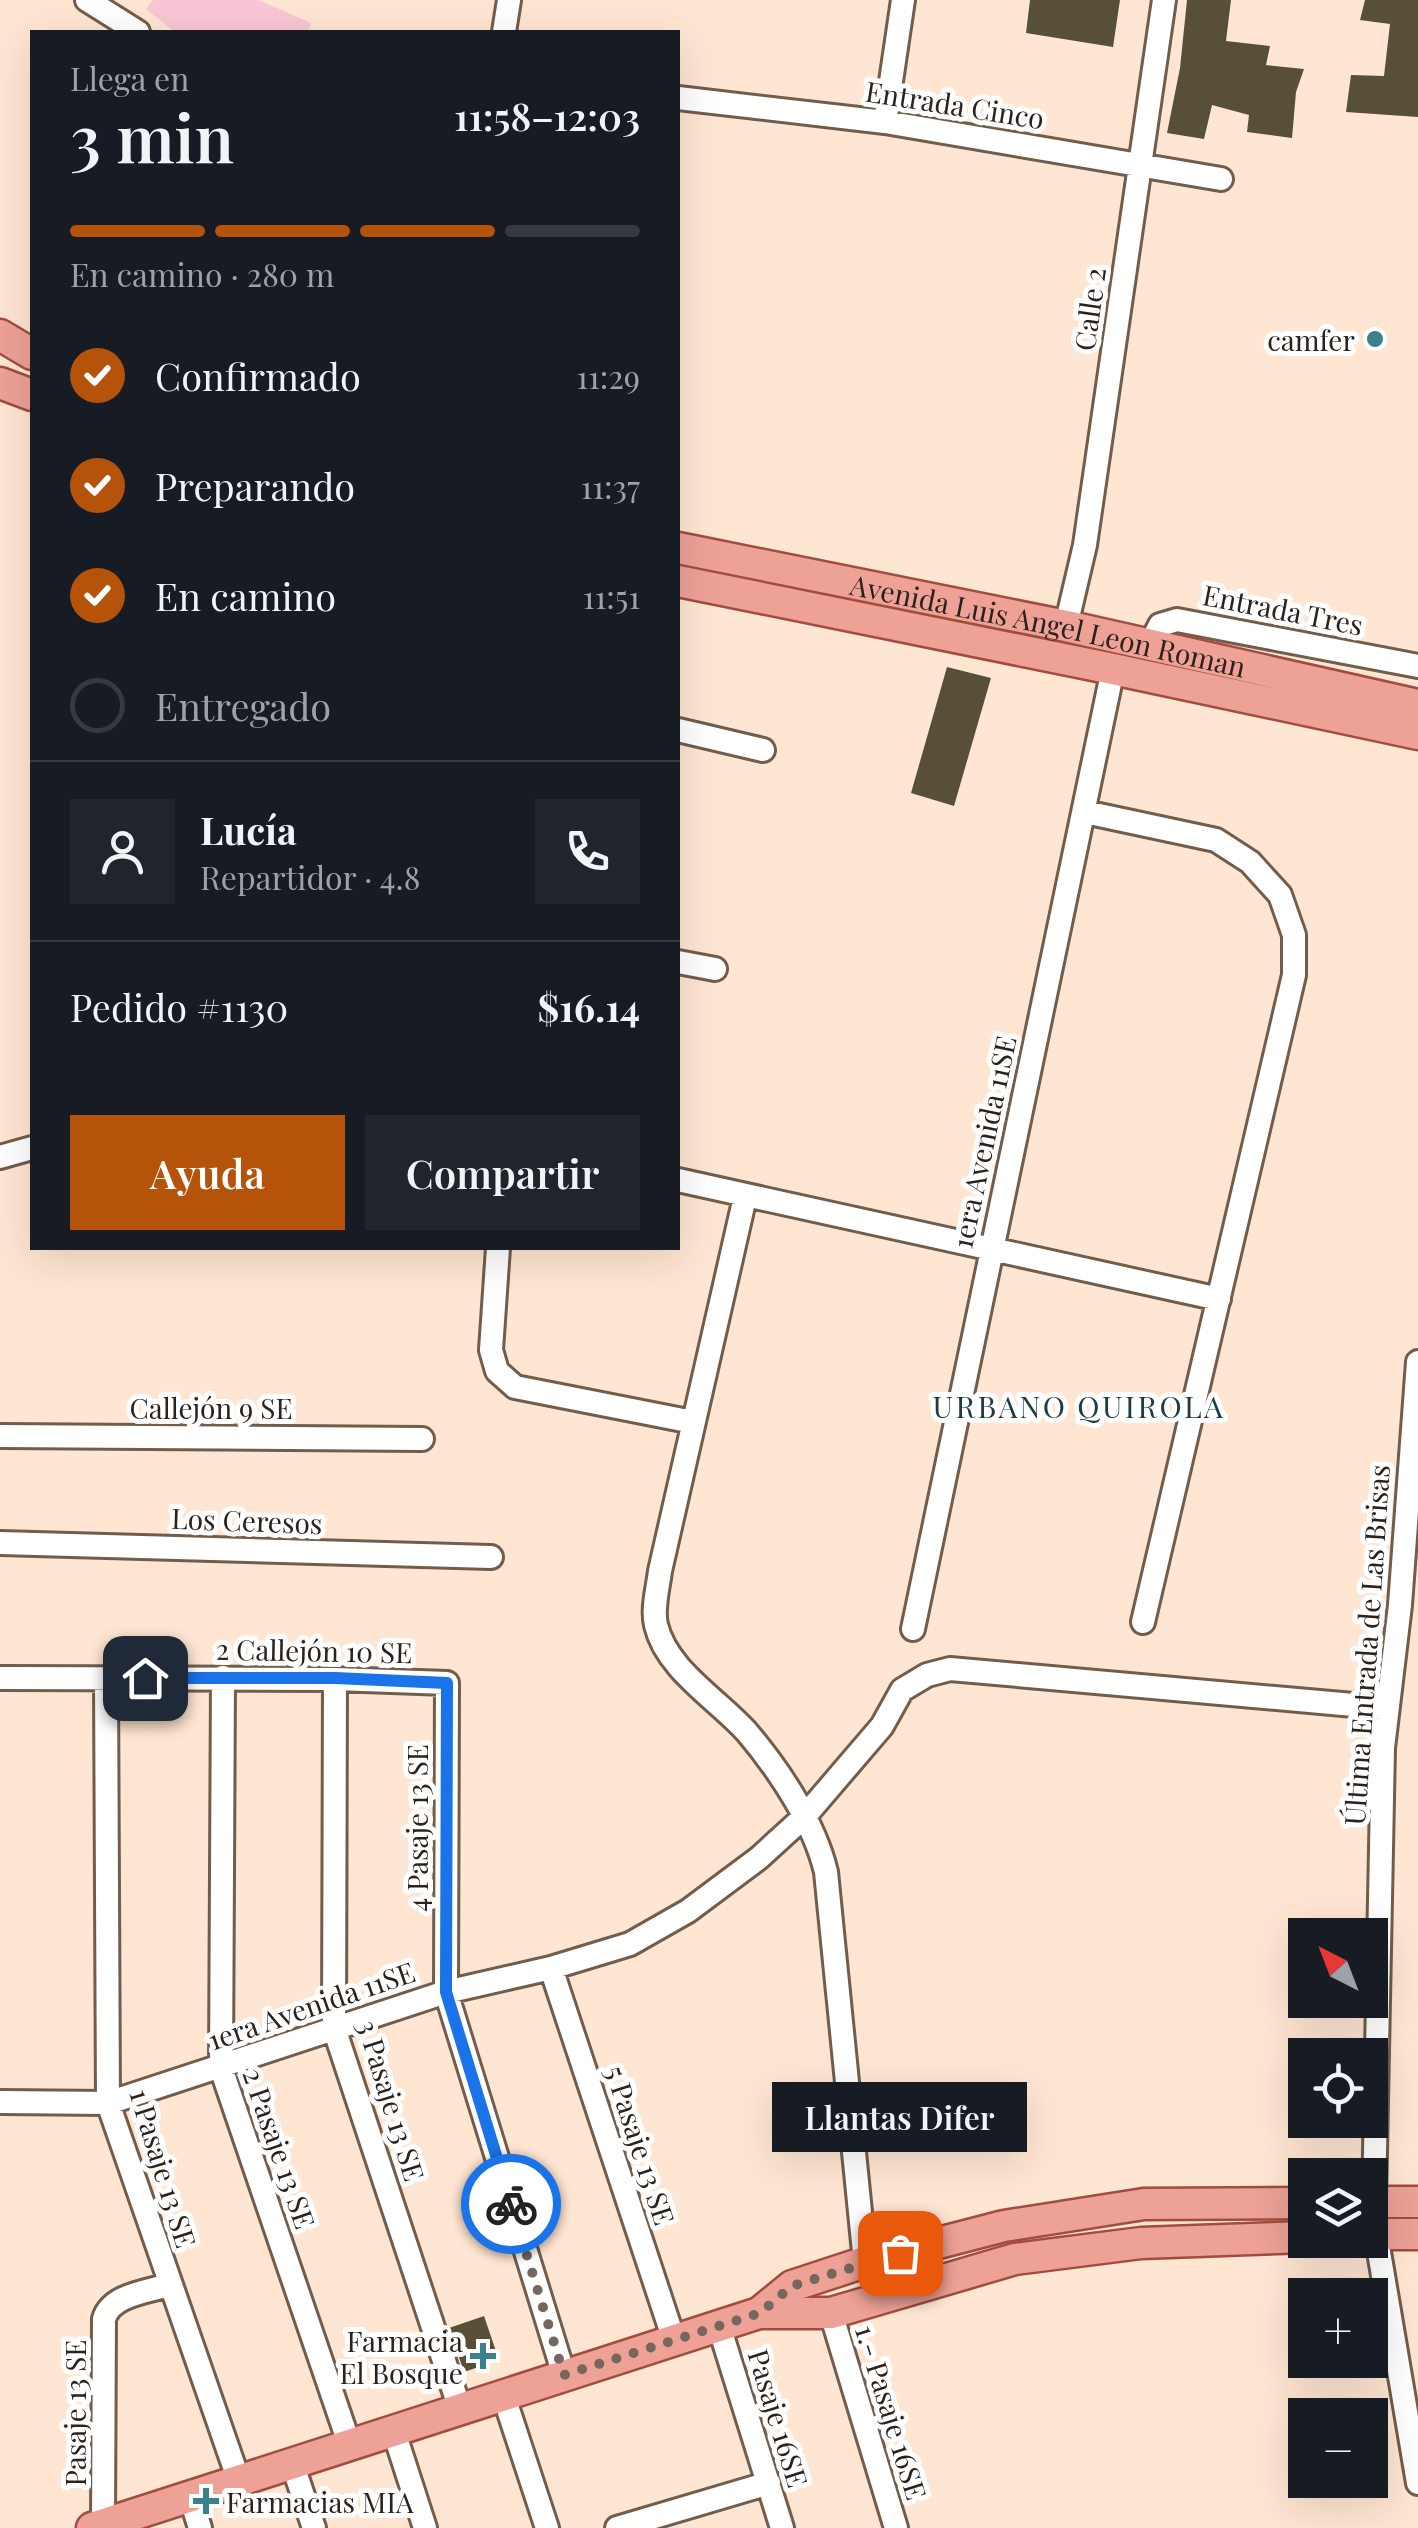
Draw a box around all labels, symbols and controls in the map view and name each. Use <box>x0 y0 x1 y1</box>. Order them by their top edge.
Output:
text: Llega en <box>70 56 189 99</box>
street label: Entrada Cinco <box>863 72 1047 136</box>
text: 11:58–12:03 <box>454 90 640 141</box>
text: 3 min <box>70 93 234 179</box>
text: En camino · 280 m <box>70 252 334 295</box>
street label: Calle 2 <box>1065 265 1113 353</box>
place label: camfer <box>1267 321 1356 358</box>
marker: camfer <box>1364 328 1386 350</box>
icon: check <box>70 348 125 403</box>
text: Confirmado <box>155 350 361 401</box>
text: 11:29 <box>576 354 640 397</box>
icon: check <box>70 458 125 513</box>
text: Preparando <box>155 460 355 511</box>
text: 11:37 <box>580 464 640 507</box>
street label: Avenida Luis Angel Leon Roman <box>846 564 1250 684</box>
icon: check <box>70 568 125 623</box>
text: En camino <box>155 570 336 621</box>
text: 11:51 <box>583 574 640 617</box>
street label: Entrada Tres <box>1200 575 1366 643</box>
text: Entregado <box>155 680 331 731</box>
button: person <box>70 799 175 904</box>
button: phone <box>535 799 640 904</box>
text: Lucía <box>200 804 297 855</box>
text: Repartidor · 4.8 <box>200 855 420 898</box>
text: Pedido #1130 <box>70 981 288 1032</box>
text: $16.14 <box>537 981 640 1032</box>
street label: 1era Avenida 11SE <box>942 1032 1024 1252</box>
button: Ayuda <box>70 1115 345 1230</box>
button: Compartir <box>365 1115 640 1230</box>
district label: URBANO QUIROLA <box>933 1386 1226 1426</box>
street label: Callejón 9 SE <box>129 1389 293 1426</box>
street label: Última Entrada de Las Brisas <box>1335 1463 1397 1827</box>
street label: Los Ceresos <box>171 1499 323 1541</box>
street label: 2 Callejón 10 SE <box>216 1630 412 1670</box>
pin <box>103 1636 188 1721</box>
icon: home <box>118 1651 173 1706</box>
street label: 4 Pasaje 13 SE <box>398 1744 435 1912</box>
north arrow <box>1288 1918 1388 2018</box>
map controls <box>1288 1918 1388 2498</box>
street label: 1era Avenida 11SE <box>203 1952 419 2058</box>
street label: 3 Pasaje 13 SE <box>350 2015 434 2185</box>
button: locate <box>1288 2038 1388 2138</box>
street label: 5 Pasaje 13 SE <box>598 2061 684 2229</box>
street label: 2 Pasaje 13 SE <box>235 2063 325 2233</box>
callout: Llantas Difer <box>772 2083 1028 2153</box>
street label: 1 Pasaje 13 SE <box>122 2084 206 2252</box>
text: Llantas Difer <box>805 2095 995 2138</box>
courier <box>461 2154 561 2254</box>
button: layers <box>1288 2158 1388 2258</box>
icon: bike <box>484 2177 539 2232</box>
pin <box>858 2211 943 2296</box>
icon: bag <box>873 2226 928 2281</box>
button: + <box>1288 2278 1388 2378</box>
street label: 1.- Pasaje 16SE <box>848 2320 936 2504</box>
place label: Farmacia El Bosque <box>339 2322 463 2391</box>
street label: Pasaje 13 SE <box>56 2340 93 2486</box>
marker: Farmacia El Bosque <box>472 2345 494 2367</box>
street label: Pasaje 16SE <box>741 2345 817 2491</box>
button: − <box>1288 2398 1388 2498</box>
place label: Farmacias MIA <box>226 2483 414 2520</box>
marker: Farmacias MIA <box>195 2490 217 2512</box>

